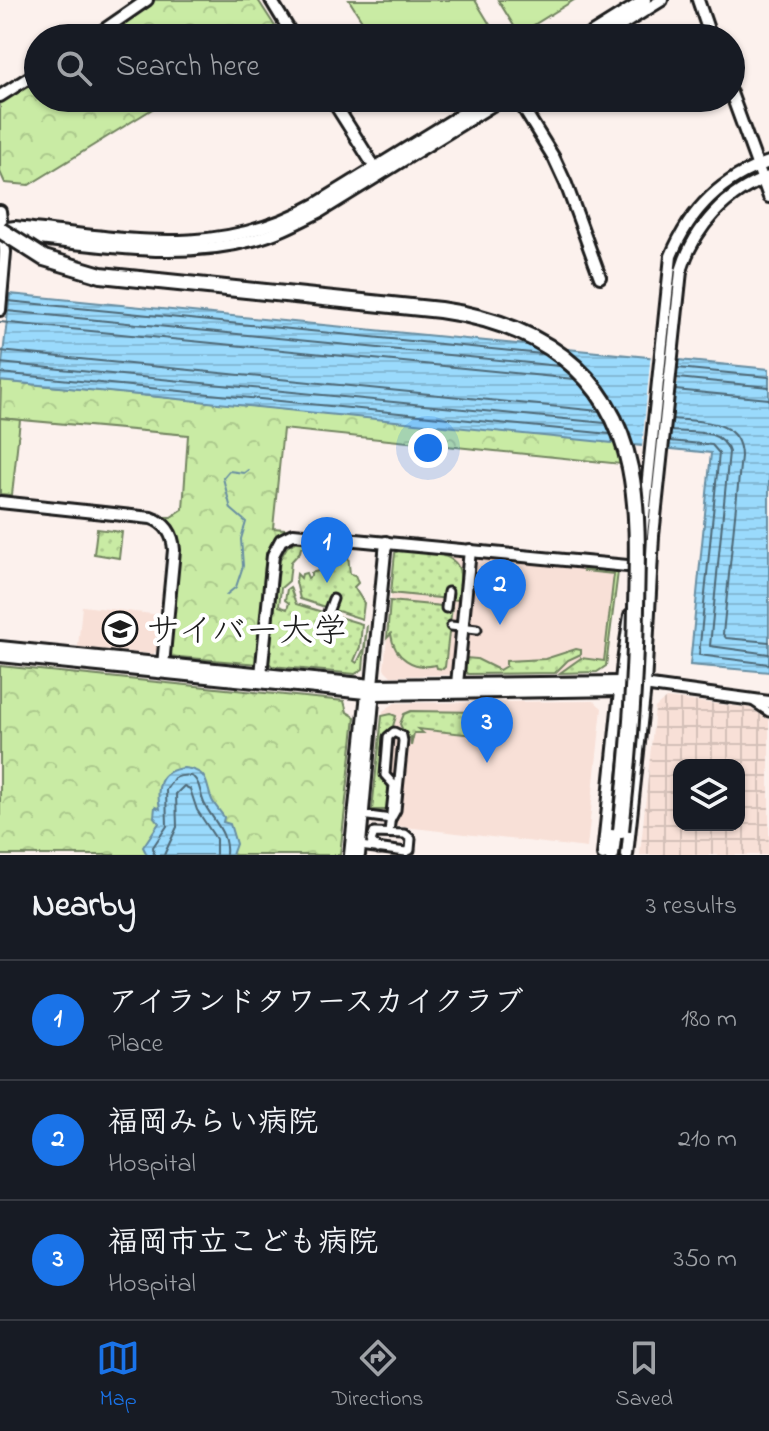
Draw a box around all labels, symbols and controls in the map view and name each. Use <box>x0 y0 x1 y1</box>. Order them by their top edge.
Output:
search box <box>24 24 745 112</box>
icon: search <box>52 46 96 90</box>
text: Search here <box>116 46 260 90</box>
your location <box>408 428 448 468</box>
pin: 1 <box>301 517 353 583</box>
pin: 2 <box>474 559 526 625</box>
place label: サイバー大学 <box>146 608 347 658</box>
school or university icon: サイバー大学 <box>101 610 139 648</box>
pin: 3 <box>461 697 513 763</box>
map controls <box>673 759 745 831</box>
button: layers <box>673 759 745 831</box>
text: Nearby <box>32 882 136 932</box>
text: 3 results <box>646 888 737 926</box>
text: アイランドタワースカイクラブ <box>108 982 524 1026</box>
text: 1 <box>54 1001 62 1039</box>
text: 180 m <box>681 1001 737 1039</box>
text: Place <box>108 1026 163 1064</box>
text: 福岡みらい病院 <box>108 1102 318 1146</box>
text: 2 <box>52 1121 64 1159</box>
text: 210 m <box>678 1121 737 1159</box>
text: Hospital <box>108 1146 196 1184</box>
text: 福岡市立こども病院 <box>108 1222 378 1266</box>
text: 3 <box>53 1241 63 1279</box>
text: 350 m <box>673 1241 737 1279</box>
text: Hospital <box>108 1266 196 1304</box>
tab: Map <box>96 1336 140 1416</box>
tab: Directions <box>332 1336 423 1416</box>
tab: Saved <box>616 1336 673 1416</box>

